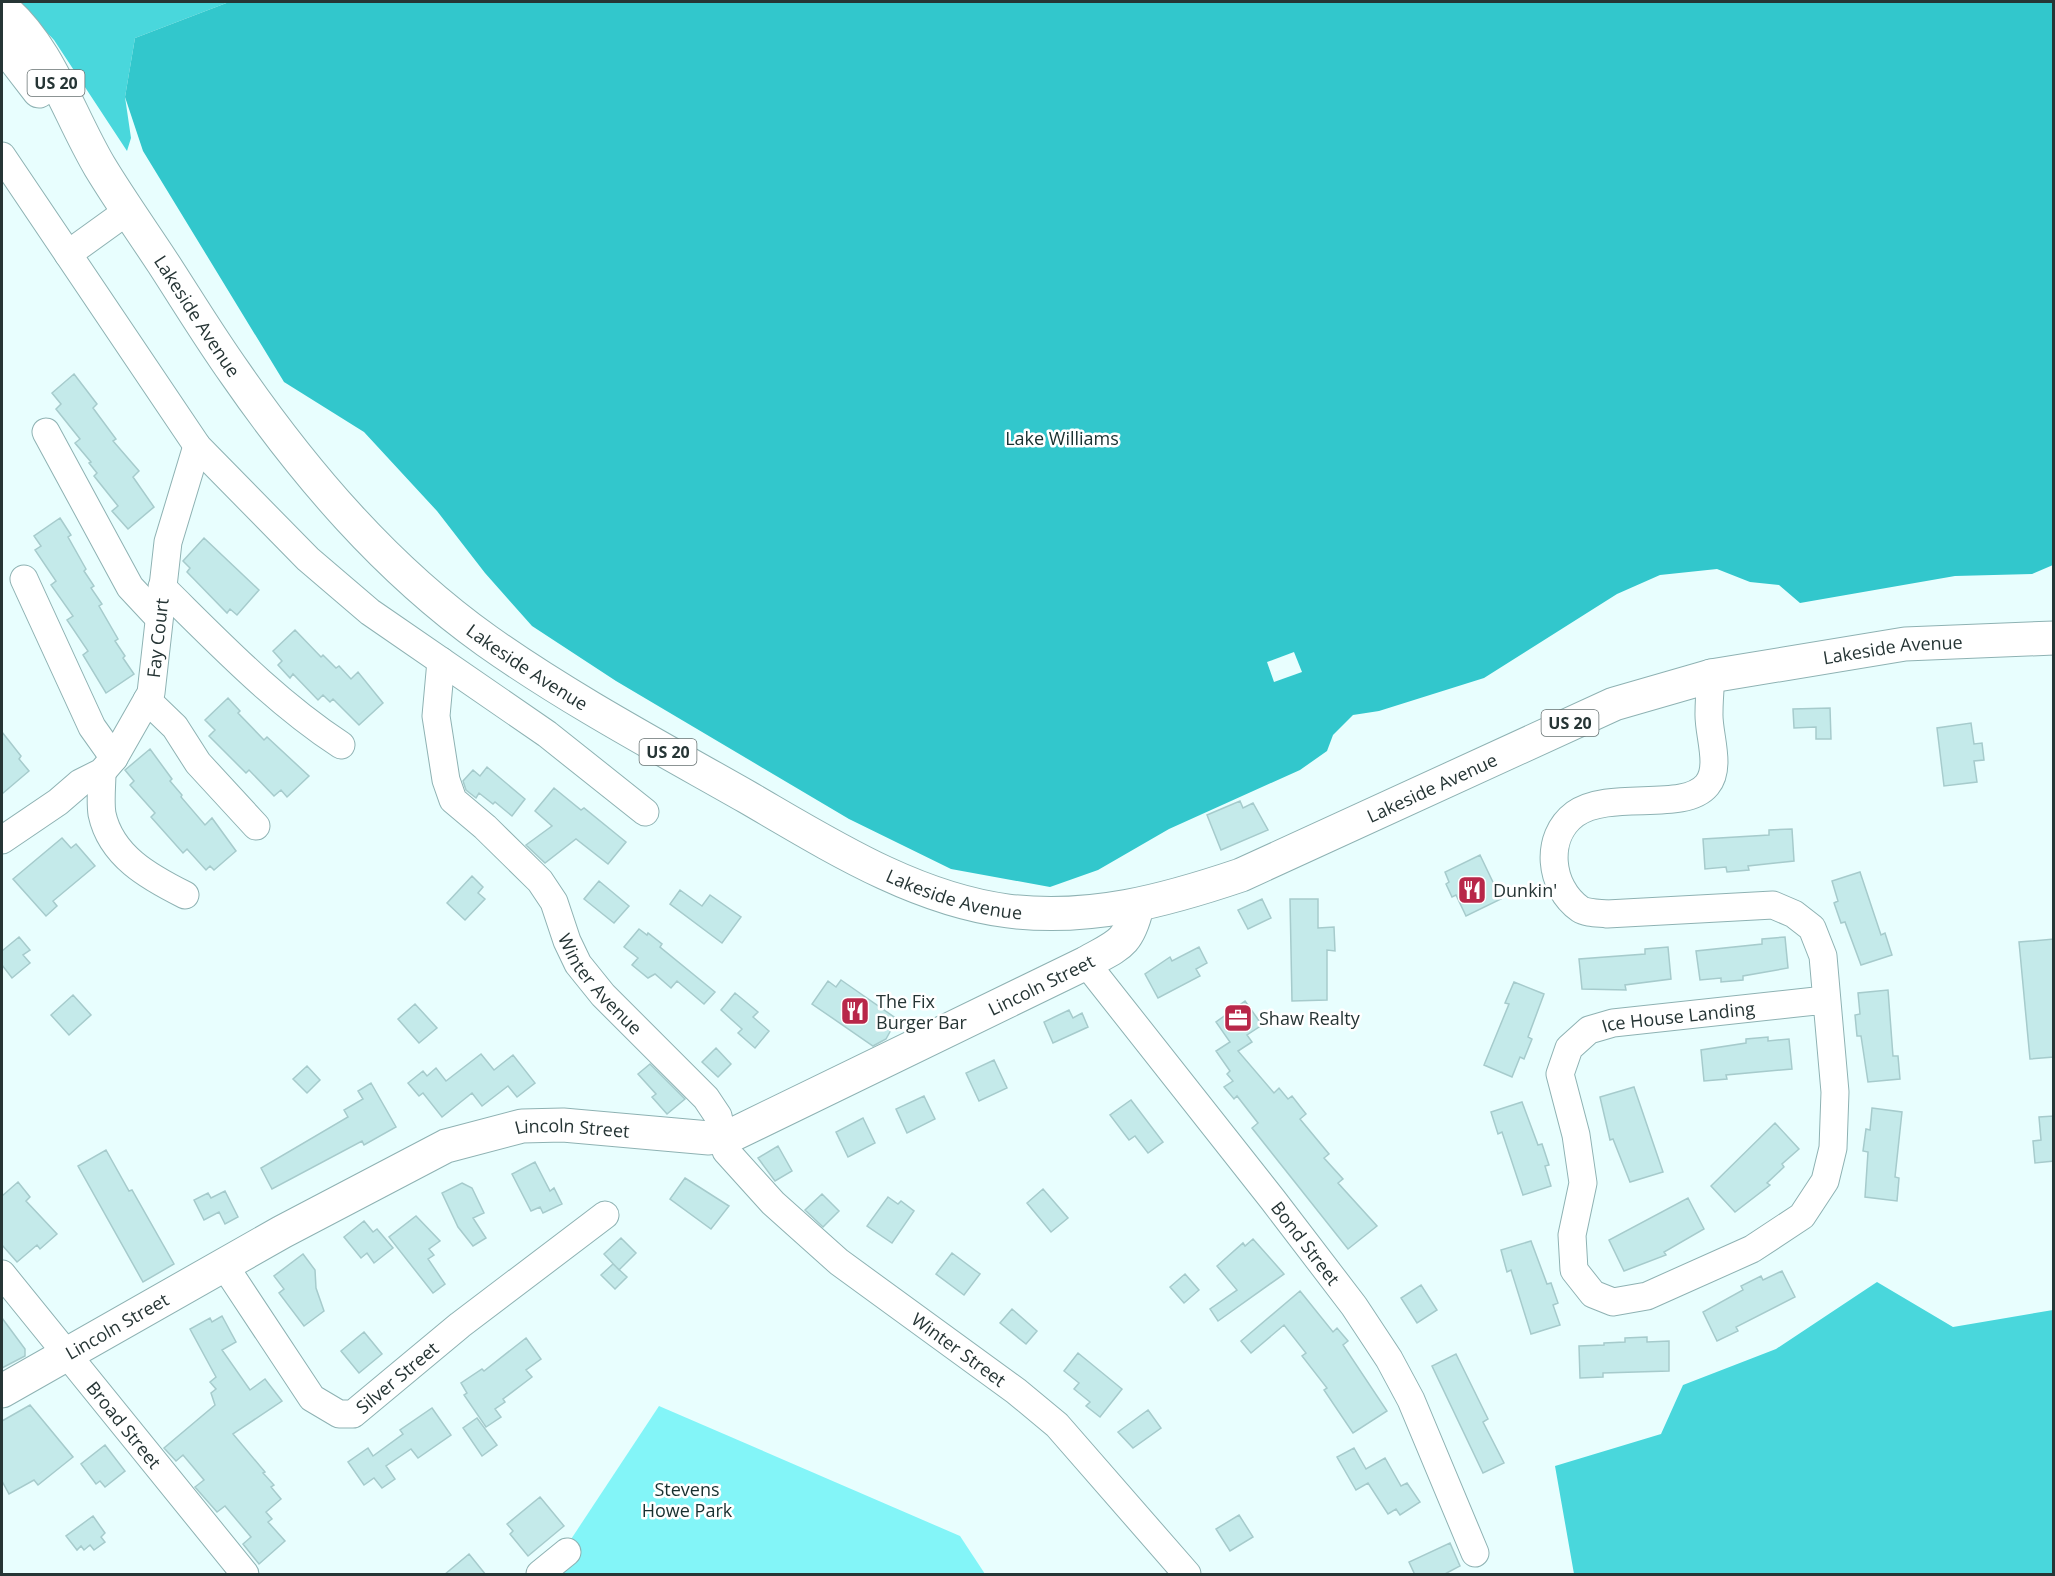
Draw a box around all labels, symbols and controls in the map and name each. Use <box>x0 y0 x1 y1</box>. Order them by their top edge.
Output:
road number: US 20 <box>28 70 84 96</box>
street label: Lakeside Avenue <box>149 250 246 382</box>
park label: Lake Williams <box>1005 426 1119 450</box>
street label: Fay Court <box>141 597 174 679</box>
street label: Lakeside Avenue <box>462 618 592 715</box>
street label: Lakeside Avenue <box>1821 630 1963 669</box>
road number: US 20 <box>1542 710 1598 736</box>
road number: US 20 <box>640 739 696 765</box>
street label: Lakeside Avenue <box>1363 747 1501 828</box>
street label: Lakeside Avenue <box>883 863 1023 924</box>
restaurant icon: Dunkin' <box>1456 874 1488 906</box>
place label: Dunkin' <box>1493 878 1557 902</box>
street label: Winter Avenue <box>553 929 648 1040</box>
street label: Lincoln Street <box>984 949 1098 1021</box>
place label: The Fix Burger Bar <box>876 989 968 1034</box>
restaurant icon: The Fix Burger Bar <box>839 995 871 1027</box>
street label: Ice House Landing <box>1599 996 1756 1038</box>
office icon: Shaw Realty <box>1222 1002 1254 1034</box>
place label: Shaw Realty <box>1259 1006 1361 1030</box>
street label: Lincoln Street <box>512 1113 631 1143</box>
street label: Bond Street <box>1266 1196 1346 1290</box>
street label: Lincoln Street <box>61 1287 173 1365</box>
street label: Winter Street <box>907 1307 1011 1392</box>
street label: Silver Street <box>351 1336 443 1419</box>
street label: Broad Street <box>81 1376 167 1473</box>
park label: Stevens Howe Park <box>642 1477 733 1522</box>

